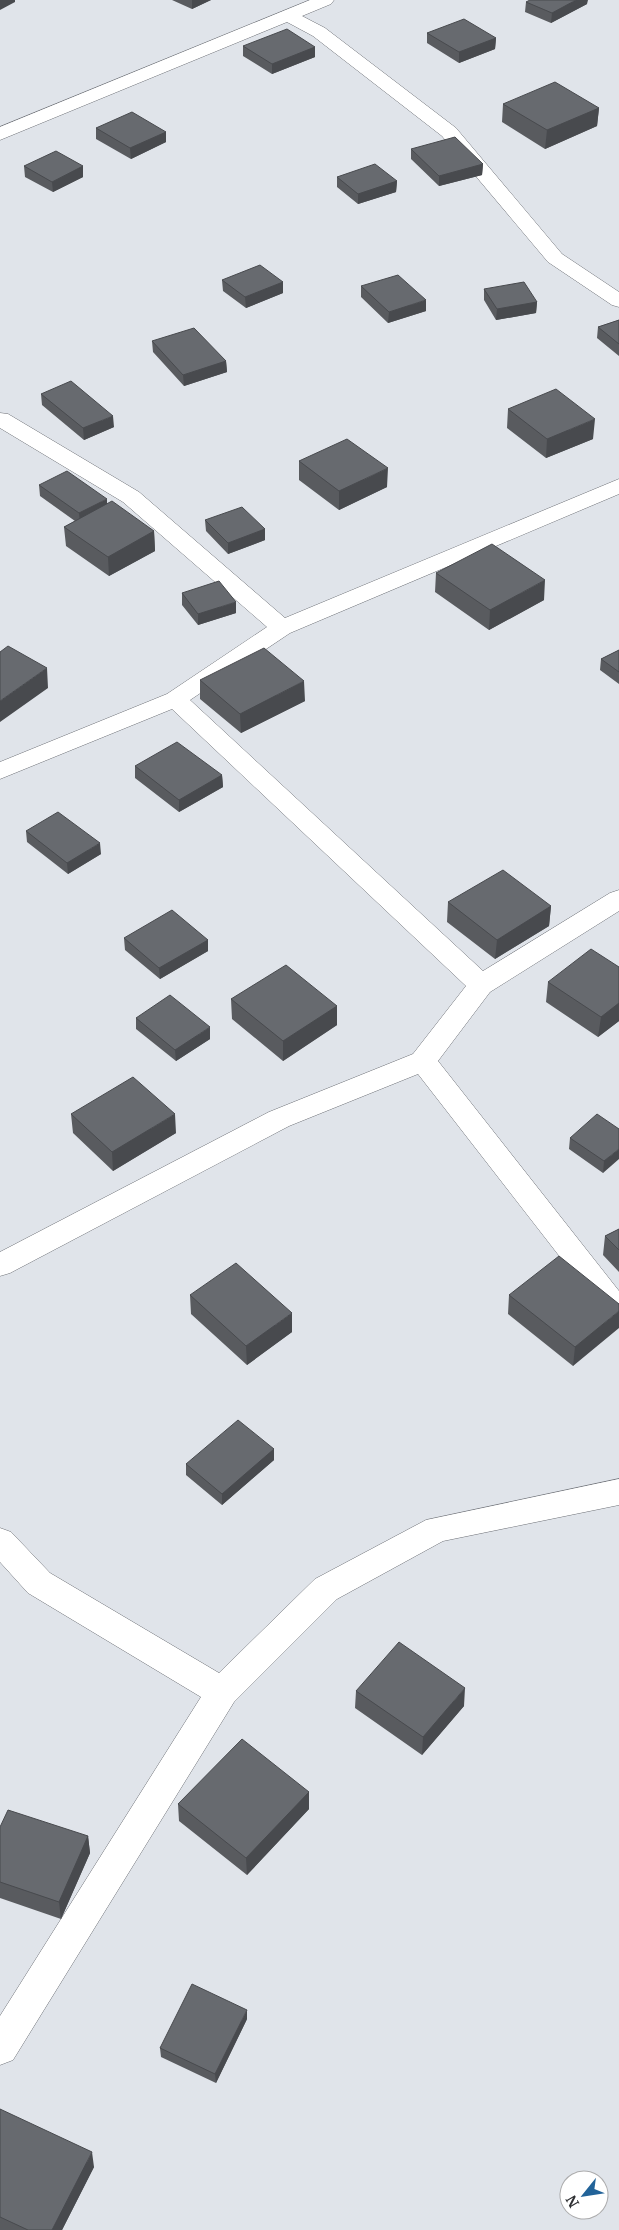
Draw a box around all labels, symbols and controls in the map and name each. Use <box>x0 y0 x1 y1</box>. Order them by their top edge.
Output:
north arrow <box>559 2170 609 2220</box>
text: N <box>562 2192 583 2211</box>

